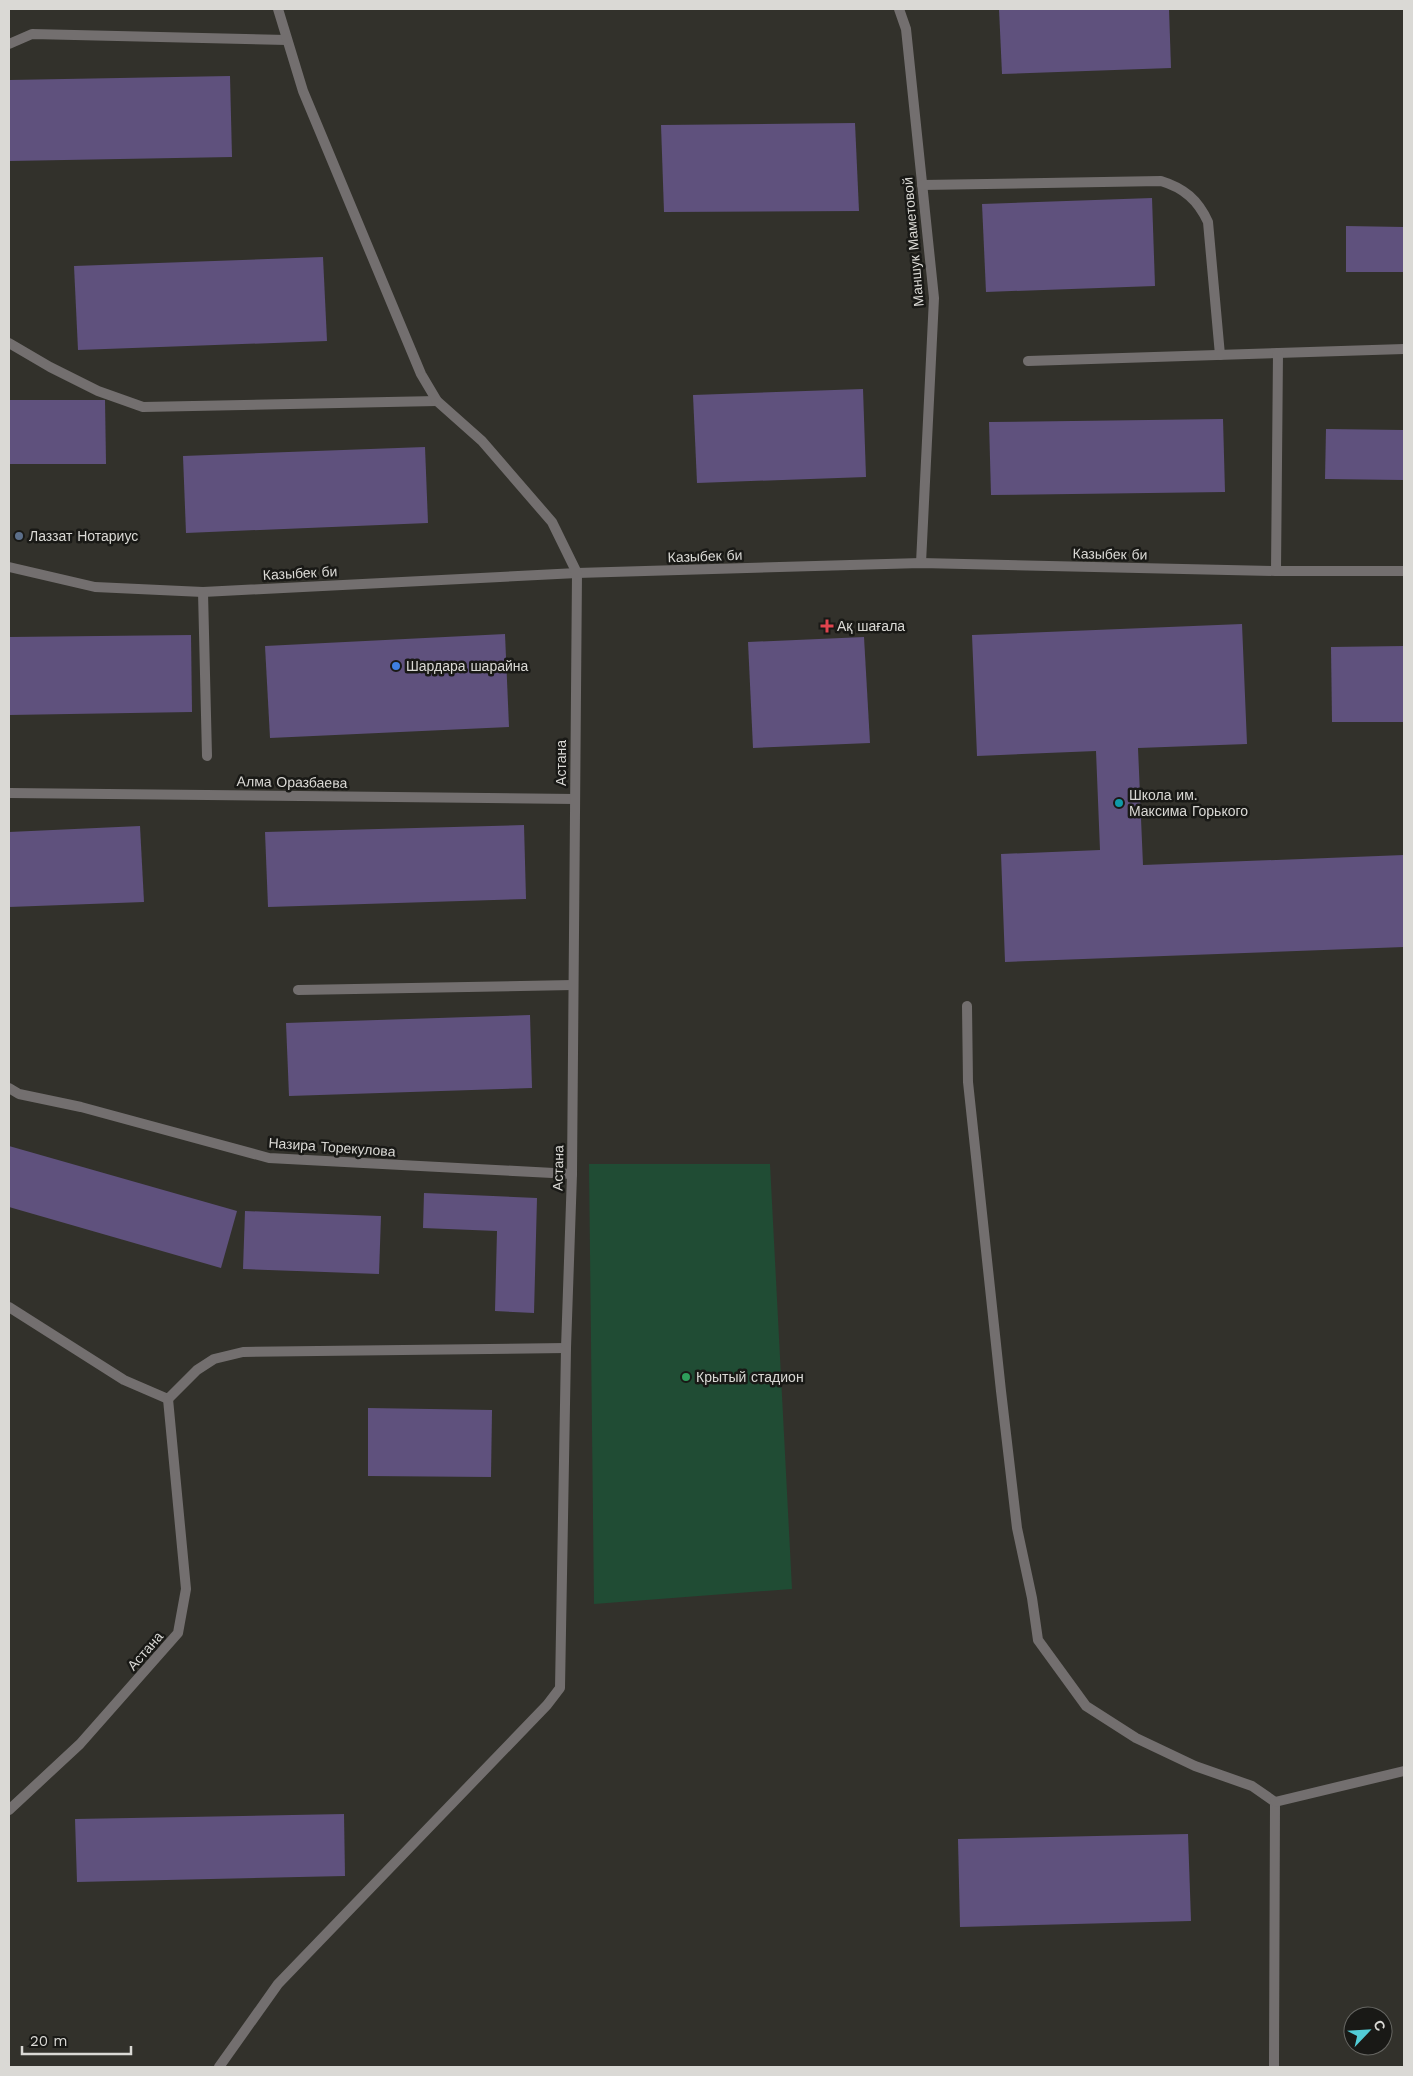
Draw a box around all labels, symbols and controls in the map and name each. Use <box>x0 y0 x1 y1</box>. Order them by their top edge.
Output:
street label: Маншук Маметовой <box>899 177 927 307</box>
place label: Лаззат Нотариус <box>29 528 138 544</box>
marker: Лаззат Нотариус <box>13 530 25 542</box>
street label: Казыбек би <box>1073 545 1147 563</box>
street label: Казыбек би <box>667 547 743 565</box>
street label: Казыбек би <box>262 563 338 583</box>
place label: Ақ шағала <box>837 618 905 634</box>
marker: Ақ шағала <box>821 620 833 632</box>
place label: Шардара шарайна <box>406 658 529 674</box>
marker: Шардара шарайна <box>390 660 402 672</box>
street label: Астана <box>553 740 569 786</box>
street label: Алма Оразбаева <box>237 773 348 791</box>
place label: Школа им. Максима Горького <box>1129 787 1248 819</box>
marker: Школа им. Максима Горького <box>1113 797 1125 809</box>
street label: Назира Торекулова <box>268 1135 396 1159</box>
street label: Астана <box>550 1145 566 1191</box>
place label: Крытый стадион <box>696 1369 804 1385</box>
marker: Крытый стадион <box>680 1371 692 1383</box>
street label: Астана <box>124 1628 166 1674</box>
north arrow <box>1343 2006 1393 2056</box>
text: С <box>1370 2018 1389 2033</box>
scale bar <box>22 2024 131 2056</box>
text: 20 m <box>30 2032 68 2050</box>

